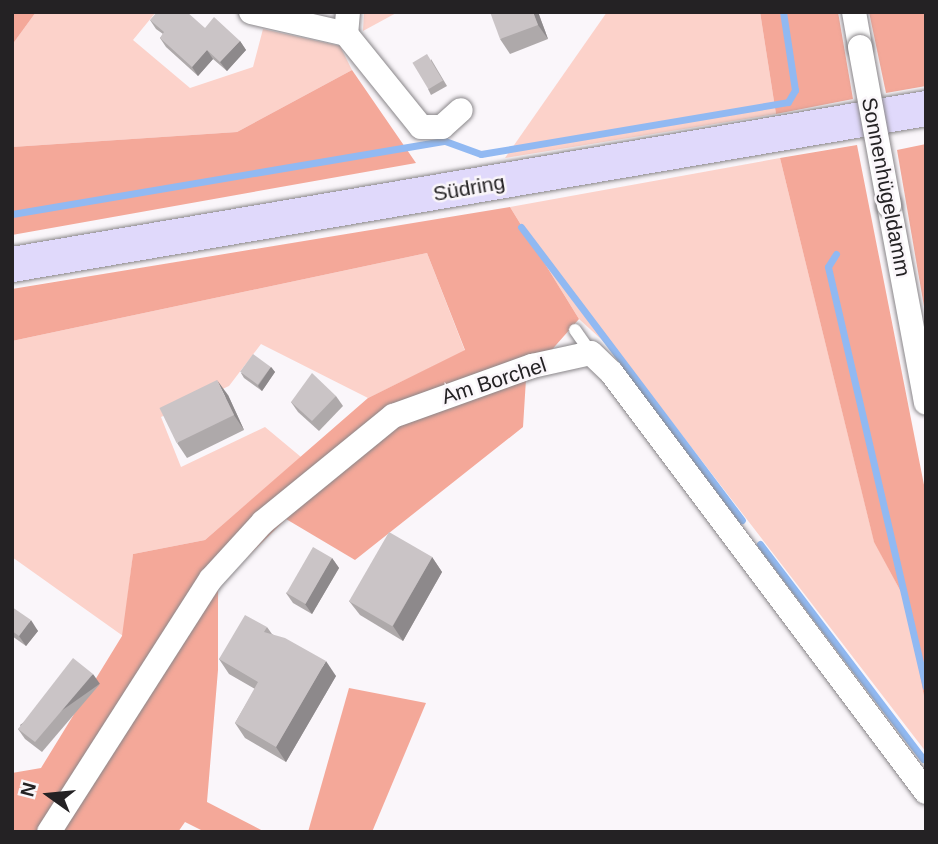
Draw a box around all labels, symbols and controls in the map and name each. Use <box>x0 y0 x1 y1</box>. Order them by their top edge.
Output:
street label: Sonnenhügeldamm <box>856 95 916 279</box>
street label: Südring <box>431 169 507 207</box>
street label: Am Borchel <box>438 352 550 410</box>
north arrow <box>14 760 84 830</box>
text: N <box>16 780 40 799</box>

